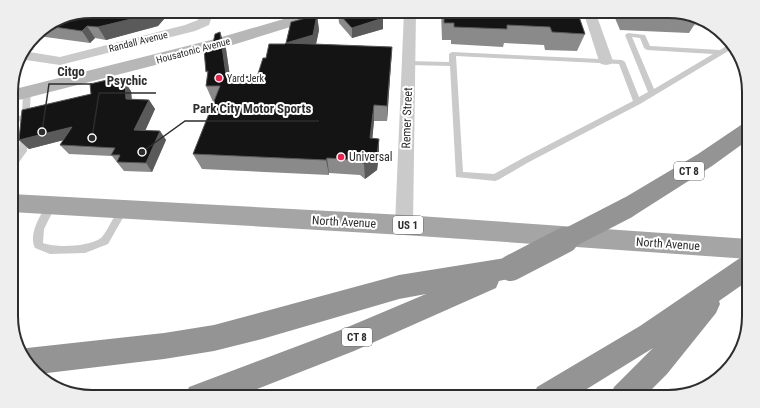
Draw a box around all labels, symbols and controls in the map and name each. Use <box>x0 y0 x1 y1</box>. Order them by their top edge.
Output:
street label: Randall Avenue <box>107 29 169 54</box>
street label: Housatonic Avenue <box>155 35 232 66</box>
callout: Citgo <box>49 59 92 84</box>
text: Citgo <box>57 64 85 79</box>
callout: Psychic <box>99 68 156 93</box>
text: Psychic <box>107 73 147 88</box>
marker: Yard Jerk <box>214 73 224 83</box>
place label: Yard Jerk <box>227 73 264 84</box>
street label: Remer Street <box>399 87 415 149</box>
callout: Park City Motor Sports <box>185 96 319 121</box>
text: Park City Motor Sports <box>193 101 311 116</box>
place label: Universal <box>349 150 393 164</box>
marker: Universal <box>336 152 346 162</box>
road number: CT 8 <box>674 162 704 180</box>
street label: North Avenue <box>312 213 377 231</box>
road number: US 1 <box>393 216 423 234</box>
street label: North Avenue <box>636 235 701 253</box>
road number: CT 8 <box>342 328 372 346</box>

